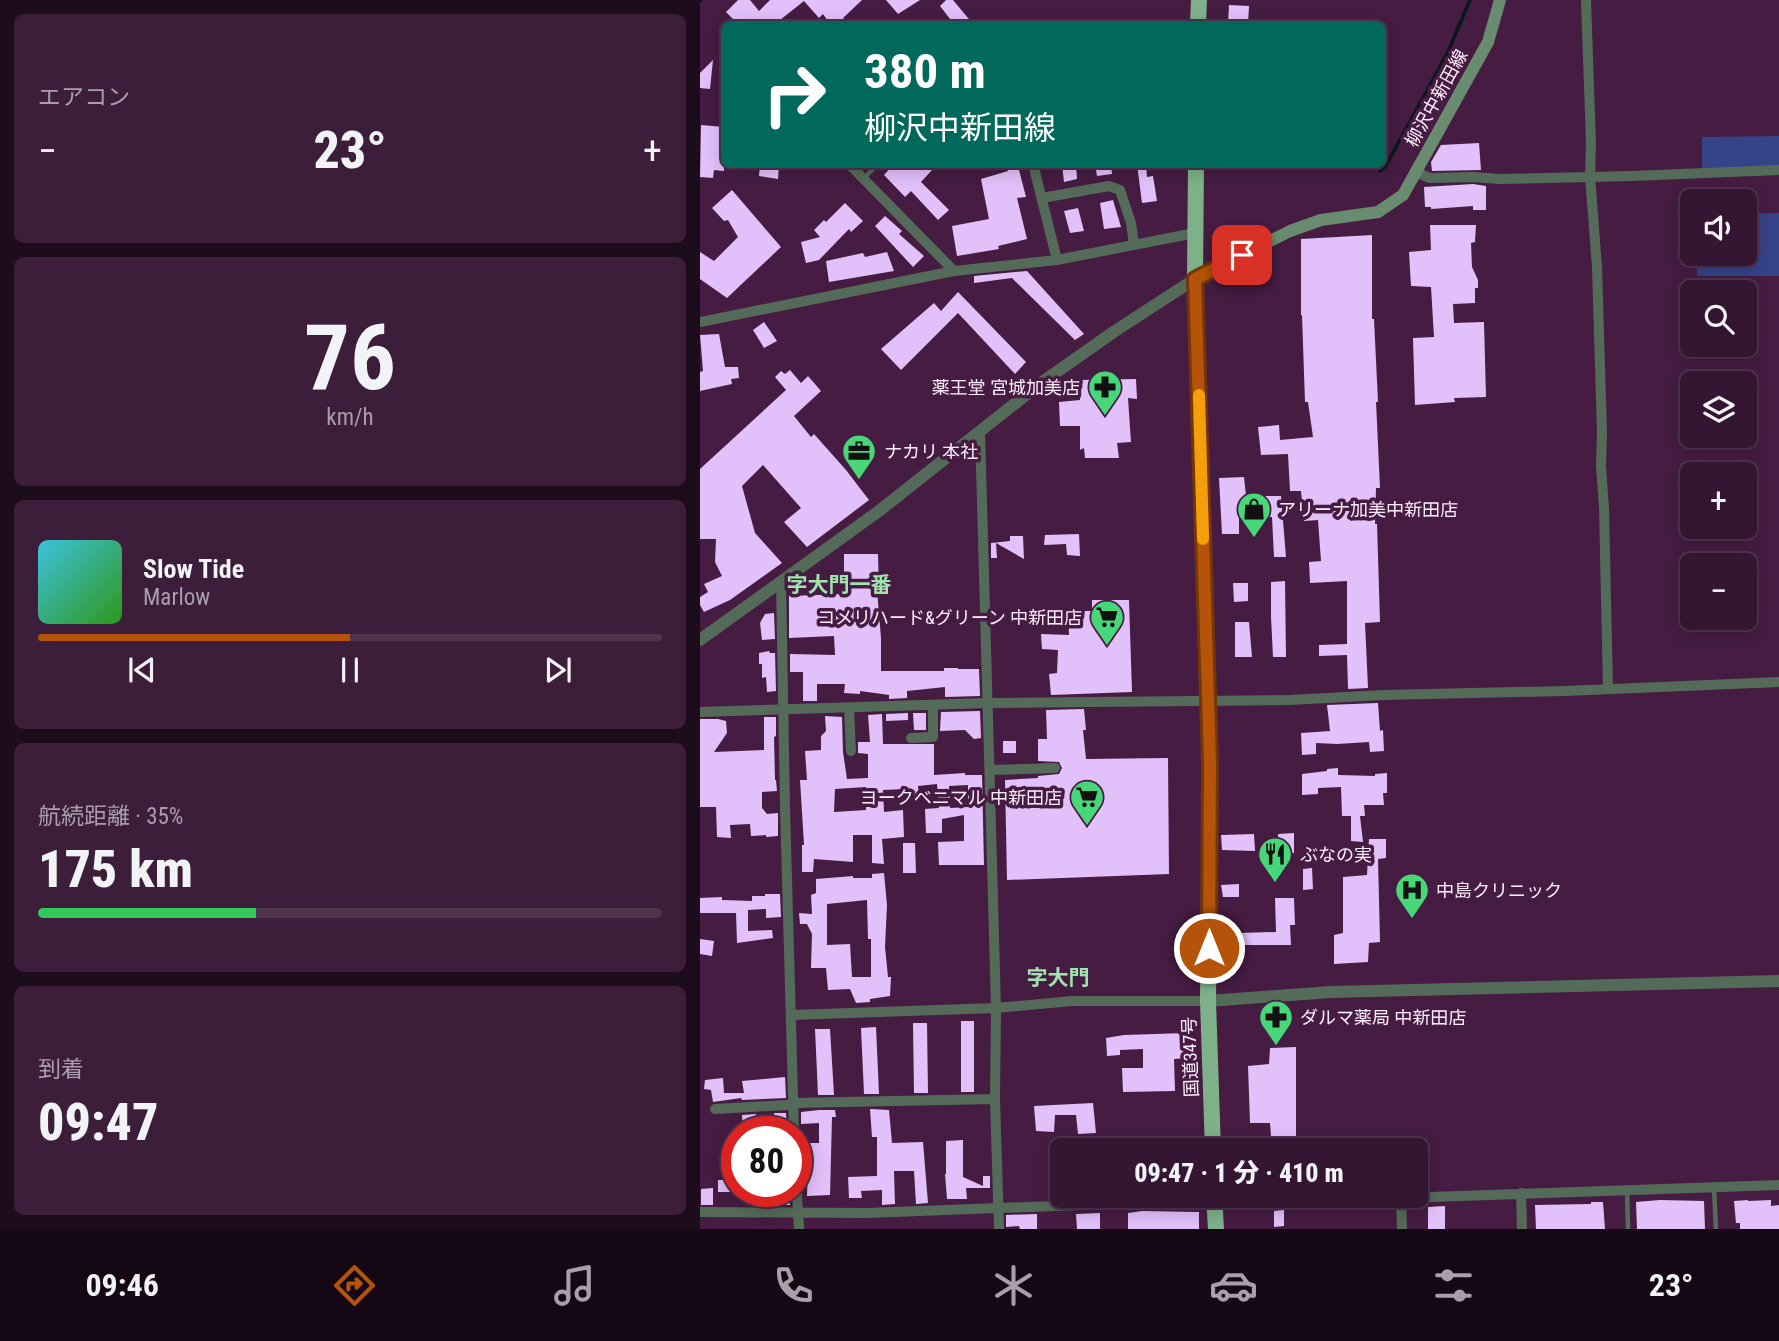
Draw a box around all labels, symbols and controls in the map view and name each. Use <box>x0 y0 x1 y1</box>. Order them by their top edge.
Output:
text: 380 m <box>864 43 986 100</box>
street label: 柳沢中新田線 <box>1401 46 1471 150</box>
icon: right <box>749 49 840 140</box>
text: エアコン <box>38 84 130 111</box>
text: 柳沢中新田線 <box>864 109 1056 147</box>
text: 23° <box>313 120 387 181</box>
text: − <box>38 129 57 173</box>
text: + <box>643 129 662 173</box>
map controls <box>1680 189 1757 630</box>
button: sound <box>1680 189 1757 266</box>
pin <box>1212 225 1272 285</box>
icon: arrive <box>1223 236 1261 274</box>
button: search <box>1680 280 1757 357</box>
text: 76 <box>304 305 396 411</box>
pharmacy icon: 薬王堂 宮城加美店 <box>1086 368 1124 417</box>
button: layers <box>1680 371 1757 448</box>
place label: 薬王堂 宮城加美店 <box>932 377 1080 398</box>
text: km/h <box>326 404 374 431</box>
office icon: ナカリ 本社 <box>840 432 878 481</box>
place label: ナカリ 本社 <box>884 441 978 462</box>
button: + <box>1680 462 1757 539</box>
shop icon: アリーナ加美中新田店 <box>1235 490 1273 539</box>
place label: アリーナ加美中新田店 <box>1278 499 1458 520</box>
button: − <box>1680 553 1757 630</box>
text: Slow Tide <box>143 554 244 584</box>
district label: 字大門一番 <box>787 573 892 597</box>
text: Marlow <box>143 584 210 611</box>
supermarket icon: コメリハード&グリーン 中新田店 <box>1088 598 1126 647</box>
place label: コメリハード&グリーン 中新田店 <box>817 607 1082 628</box>
icon: previous <box>123 651 161 689</box>
icon: pause <box>331 651 369 689</box>
icon: next <box>539 651 577 689</box>
supermarket icon: ヨークベニマル 中新田店 <box>1068 778 1106 827</box>
place label: ヨークベニマル 中新田店 <box>860 787 1062 808</box>
text: 航続距離 · 35% <box>38 803 183 830</box>
restaurant icon: ぶなの実 <box>1256 835 1294 884</box>
text: 175 km <box>38 839 193 900</box>
place label: ぶなの実 <box>1300 844 1372 865</box>
hospital icon: 中島クリニック <box>1393 871 1431 920</box>
place label: 中島クリニック <box>1436 880 1562 901</box>
position arrow <box>1172 911 1246 985</box>
district label: 字大門 <box>1027 966 1090 990</box>
pharmacy icon: ダルマ薬局 中新田店 <box>1257 998 1295 1047</box>
place label: ダルマ薬局 中新田店 <box>1300 1007 1466 1028</box>
street label: 国道347号 <box>1178 1016 1202 1098</box>
text: 到着 <box>38 1056 84 1083</box>
text: 09:47 <box>38 1092 158 1153</box>
speed limit sign: 80 <box>721 1116 812 1207</box>
text: 09:47 · 1 分 · 410 m <box>1134 1158 1344 1188</box>
icon: directions <box>330 1261 379 1310</box>
icon: music <box>550 1261 599 1310</box>
icon: phone <box>769 1261 818 1310</box>
icon: climate <box>989 1261 1038 1310</box>
icon: car <box>1209 1261 1258 1310</box>
icon: filters <box>1429 1261 1478 1310</box>
text: 09:46 <box>85 1266 159 1304</box>
text: 23° <box>1649 1266 1694 1304</box>

